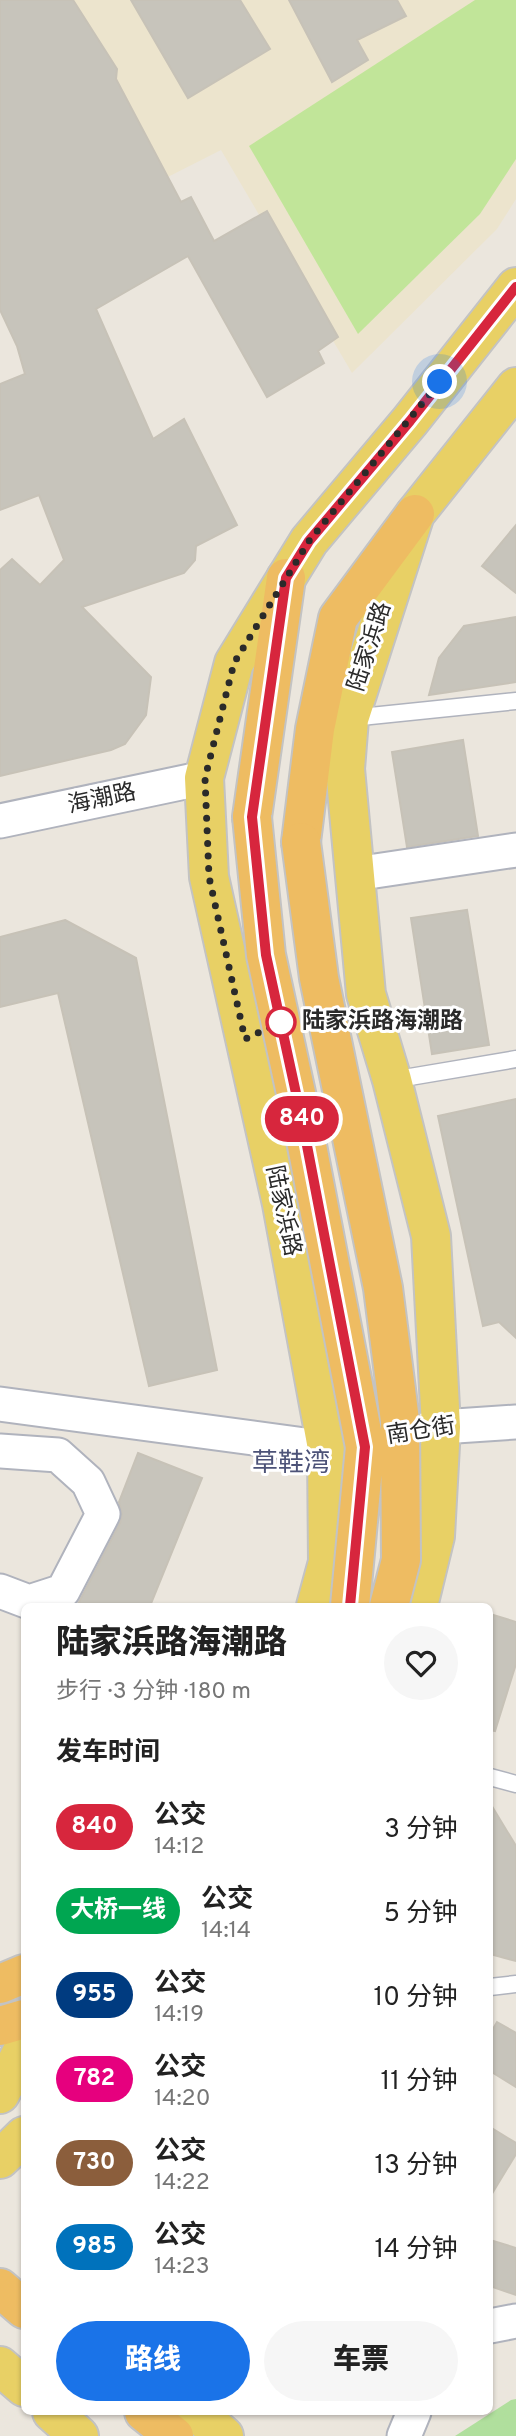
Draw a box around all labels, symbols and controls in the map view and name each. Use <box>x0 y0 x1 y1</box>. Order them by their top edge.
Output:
your location <box>422 364 457 399</box>
street label: 陆家浜路 <box>343 599 399 695</box>
street label: 海潮路 <box>65 779 139 821</box>
marker: 陆家浜路海潮路 <box>266 1007 296 1037</box>
place label: 陆家浜路海潮路 <box>302 1008 463 1037</box>
line badge: 840 <box>262 1096 342 1142</box>
text: 840 <box>279 1104 325 1134</box>
street label: 陆家浜路 <box>258 1163 306 1259</box>
street label: 南仓街 <box>385 1412 457 1452</box>
district label: 草鞋湾 <box>252 1448 330 1481</box>
text: 陆家浜路海潮路 <box>56 1624 287 1666</box>
button: heart <box>384 1626 458 1700</box>
text: 步行 · 3 分钟 · 180 m <box>56 1678 251 1707</box>
text: 发车时间 <box>56 1737 160 1770</box>
text: 公交 <box>154 1800 206 1833</box>
text: 840 <box>71 1812 118 1842</box>
text: 3 分钟 <box>384 1814 458 1847</box>
text: 14:12 <box>154 1833 204 1862</box>
text: 公交 <box>201 1884 253 1917</box>
text: 大桥一线 <box>70 1896 166 1926</box>
text: 5 分钟 <box>384 1898 458 1931</box>
text: 14:14 <box>201 1917 251 1946</box>
text: 公交 <box>154 1968 206 2001</box>
text: 955 <box>72 1980 117 2010</box>
text: 10 分钟 <box>373 1982 458 2015</box>
text: 14:19 <box>154 2001 204 2030</box>
text: 公交 <box>154 2052 206 2085</box>
text: 782 <box>74 2064 115 2094</box>
text: 11 分钟 <box>380 2066 458 2099</box>
text: 14:20 <box>154 2085 210 2114</box>
text: 公交 <box>154 2136 206 2169</box>
text: 730 <box>73 2148 116 2178</box>
text: 13 分钟 <box>375 2150 458 2183</box>
text: 14:22 <box>154 2169 210 2198</box>
text: 公交 <box>154 2220 206 2253</box>
text: 985 <box>72 2232 117 2262</box>
text: 14 分钟 <box>375 2234 458 2267</box>
text: 14:23 <box>154 2253 210 2282</box>
button: 路线 <box>56 2321 250 2401</box>
button: 车票 <box>264 2321 458 2401</box>

